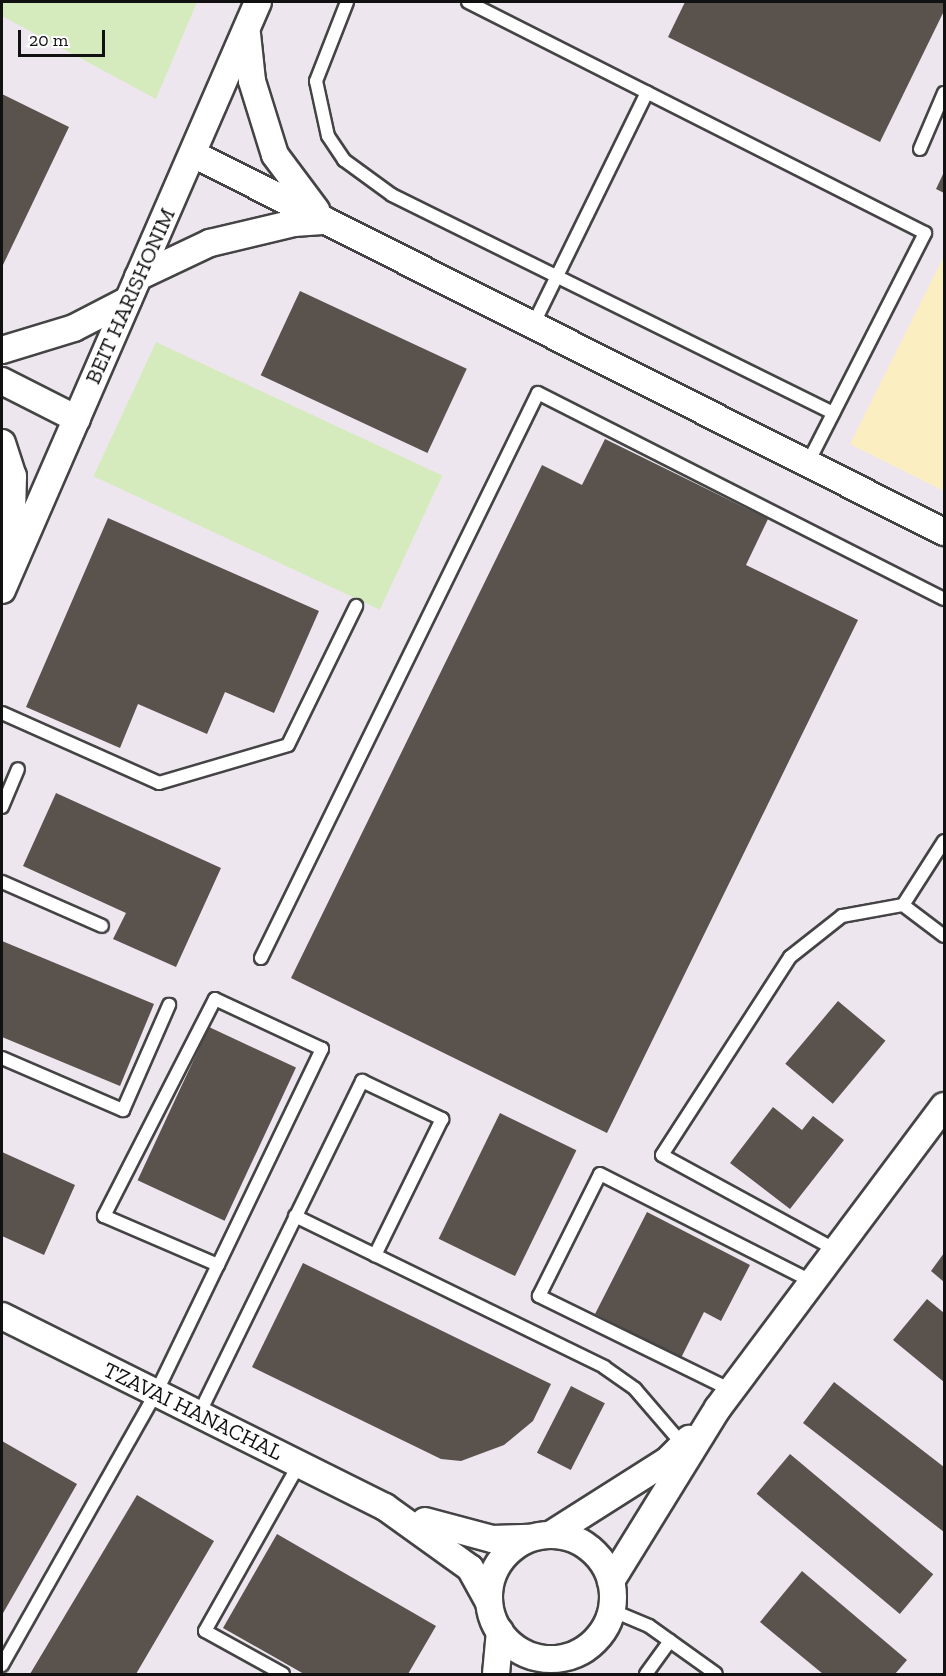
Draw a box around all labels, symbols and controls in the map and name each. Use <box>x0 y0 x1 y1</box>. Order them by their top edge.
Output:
scale bar <box>21 18 108 56</box>
text: 20 m <box>29 29 68 51</box>
street label: BEIT HARISHONIM <box>79 204 181 388</box>
street label: TZAVAI HANACHAL <box>99 1356 287 1466</box>

